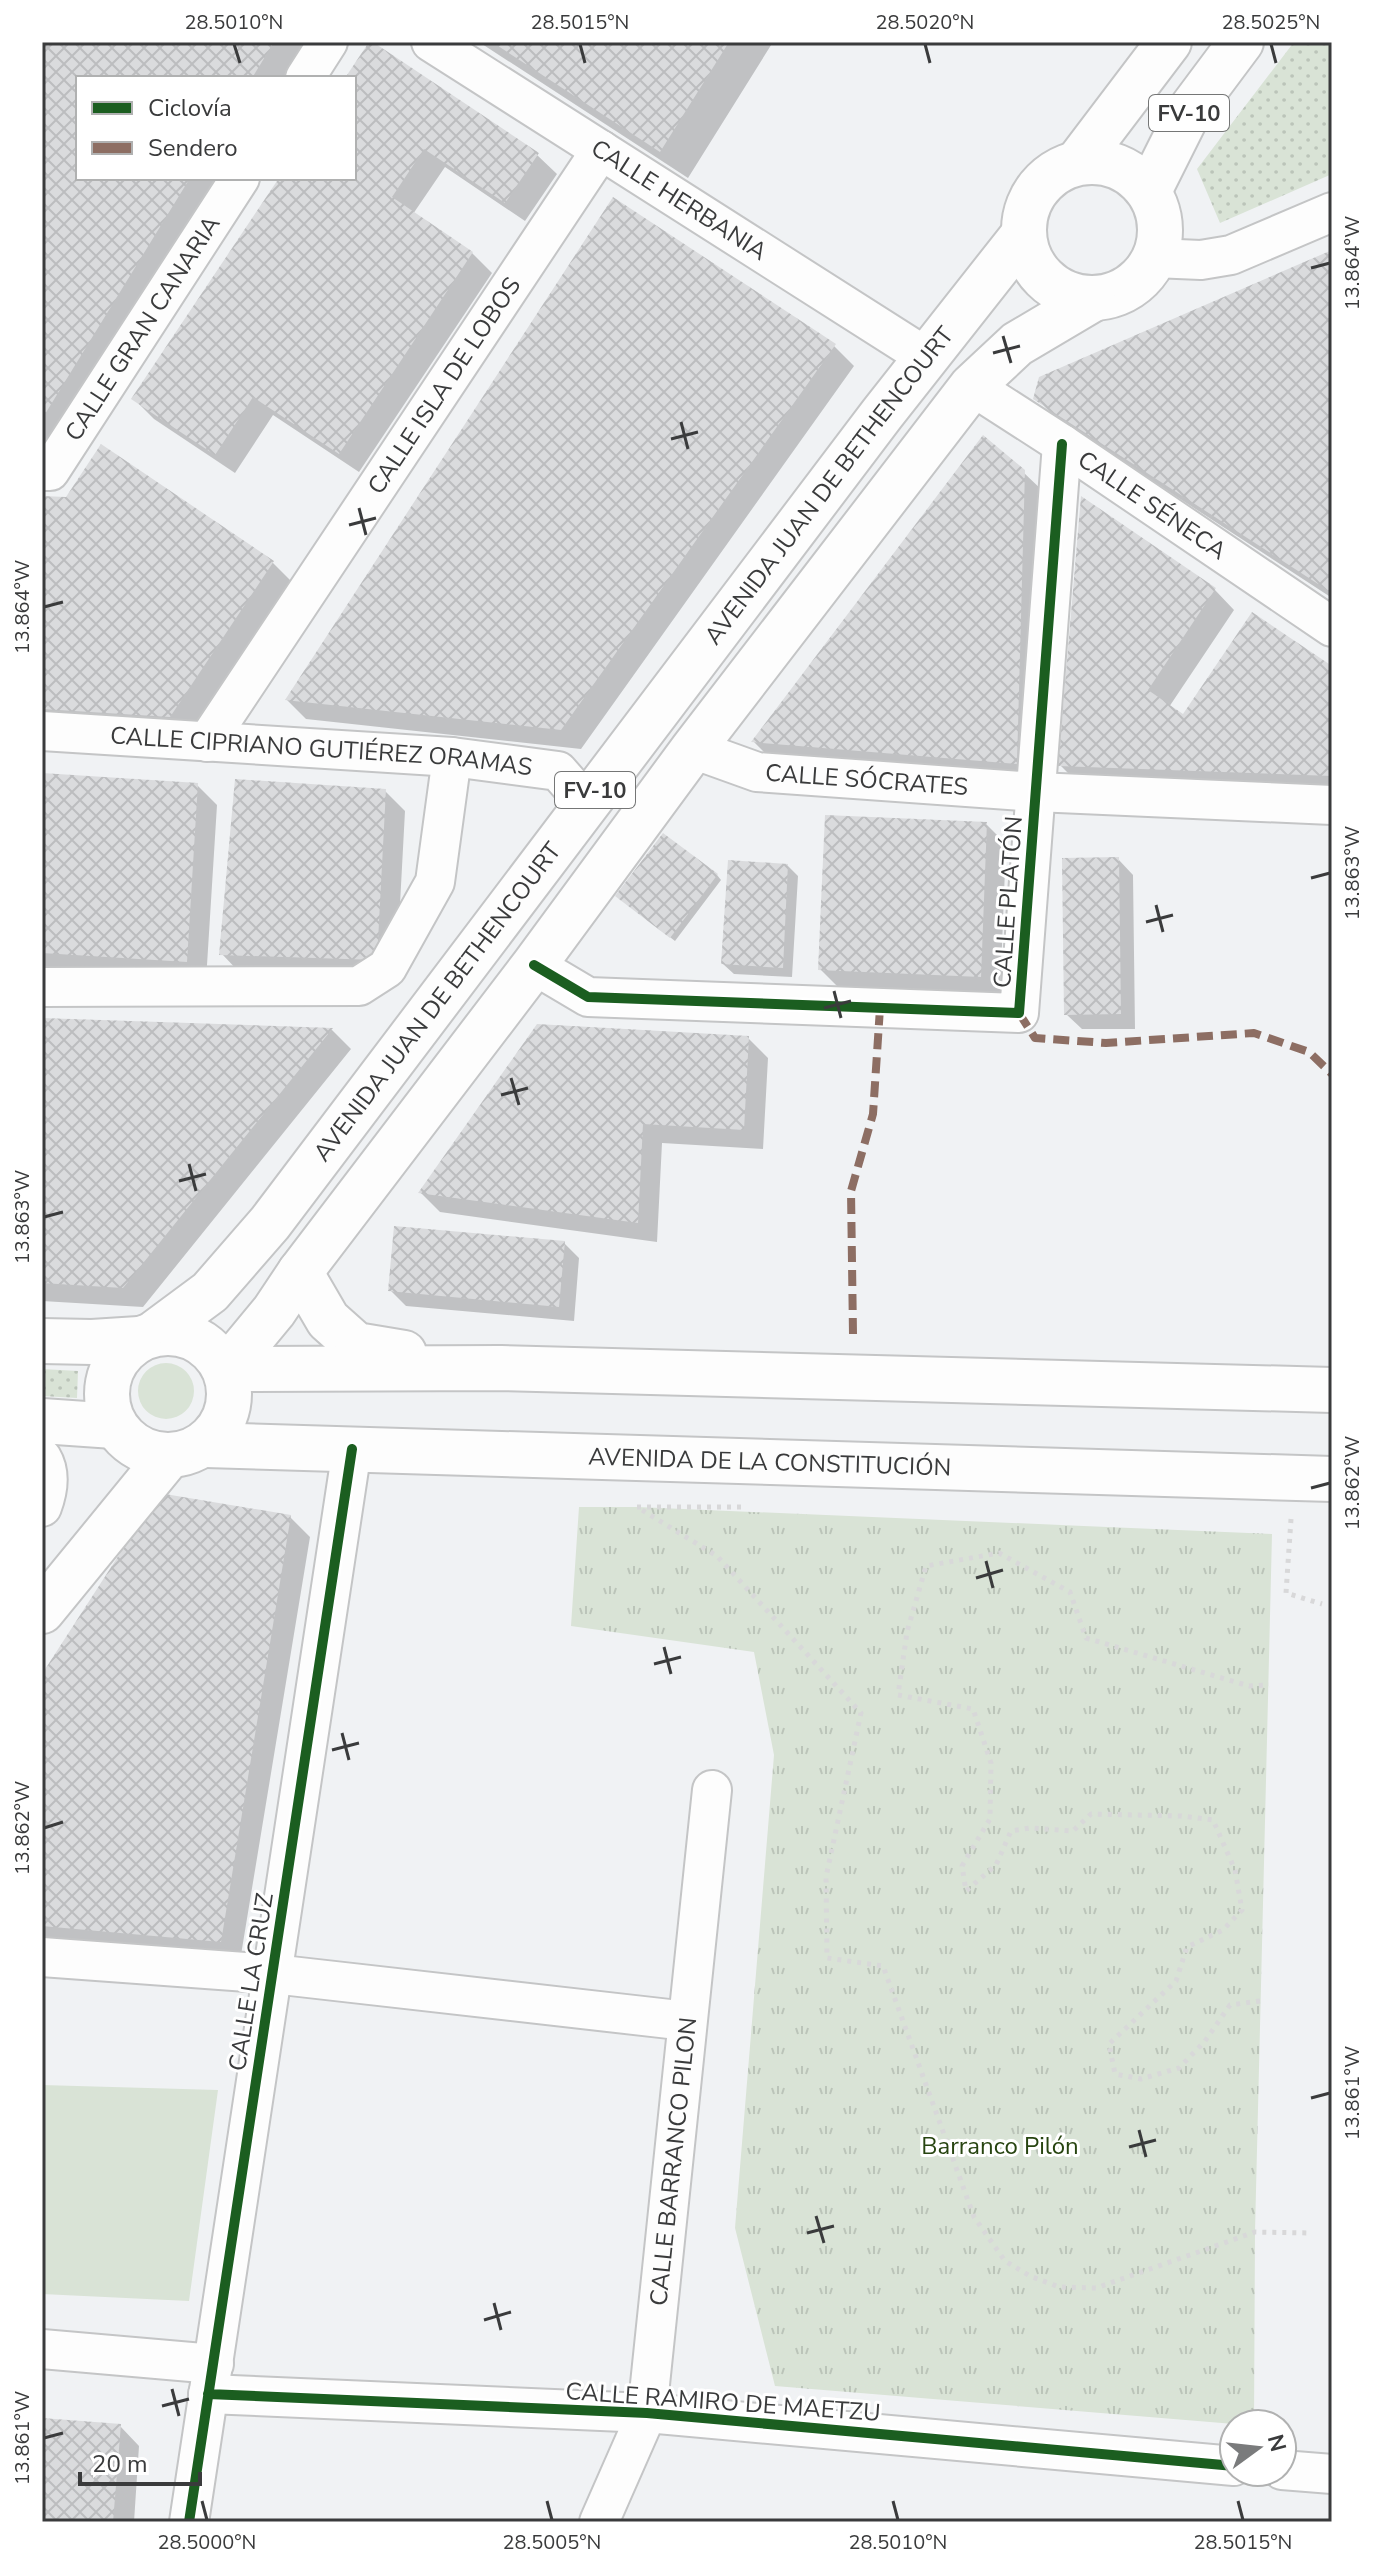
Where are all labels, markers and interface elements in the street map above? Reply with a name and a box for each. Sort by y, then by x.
text: 28.5010°N [185,9,283,36]
text: 28.5015°N [531,9,629,36]
text: 28.5020°N [876,9,974,36]
text: 28.5025°N [1222,9,1320,36]
legend [76,76,356,180]
text: Ciclovía [148,92,232,124]
road number: FV-10 [1149,95,1229,131]
text: Sendero [148,132,238,164]
street label: CALLE HERBANIA [585,132,774,268]
street label: CALLE GRAN CANARIA [58,209,228,447]
text: 13.864°W [1339,216,1366,310]
street label: CALLE ISLA DE LOBOS [360,271,528,501]
street label: AVENIDA JUAN DE BETHENCOURT [697,319,961,651]
street label: CALLE SÉNECA [1072,443,1233,567]
text: 13.864°W [9,560,36,654]
street label: CALLE CIPRIANO GUTIÉREZ ORAMAS [109,719,534,783]
street label: CALLE SÓCRATES [764,757,969,803]
road number: FV-10 [555,772,635,808]
street label: CALLE PLATÓN [986,815,1030,989]
text: 13.863°W [1339,826,1366,920]
street label: AVENIDA JUAN DE BETHENCOURT [306,835,569,1168]
text: 13.863°W [9,1170,36,1264]
text: 13.862°W [1339,1436,1366,1530]
street label: AVENIDA DE LA CONSTITUCIÓN [588,1441,952,1483]
text: 13.862°W [9,1781,36,1875]
street label: CALLE LA CRUZ [221,1891,281,2073]
street label: CALLE BARRANCO PILON [642,2016,704,2307]
text: 13.861°W [1339,2046,1366,2140]
park label: Barranco Pilón [921,2130,1079,2162]
street label: CALLE RAMIRO DE MAETZU [565,2375,881,2429]
text: 13.861°W [9,2391,36,2485]
north arrow [1218,2408,1298,2488]
text: N [1260,2431,1293,2455]
scale bar [80,2436,200,2486]
text: 20 m [92,2448,148,2480]
text: 28.5000°N [158,2529,256,2556]
text: 28.5005°N [503,2529,601,2556]
text: 28.5010°N [849,2529,947,2556]
text: 28.5015°N [1194,2529,1292,2556]

